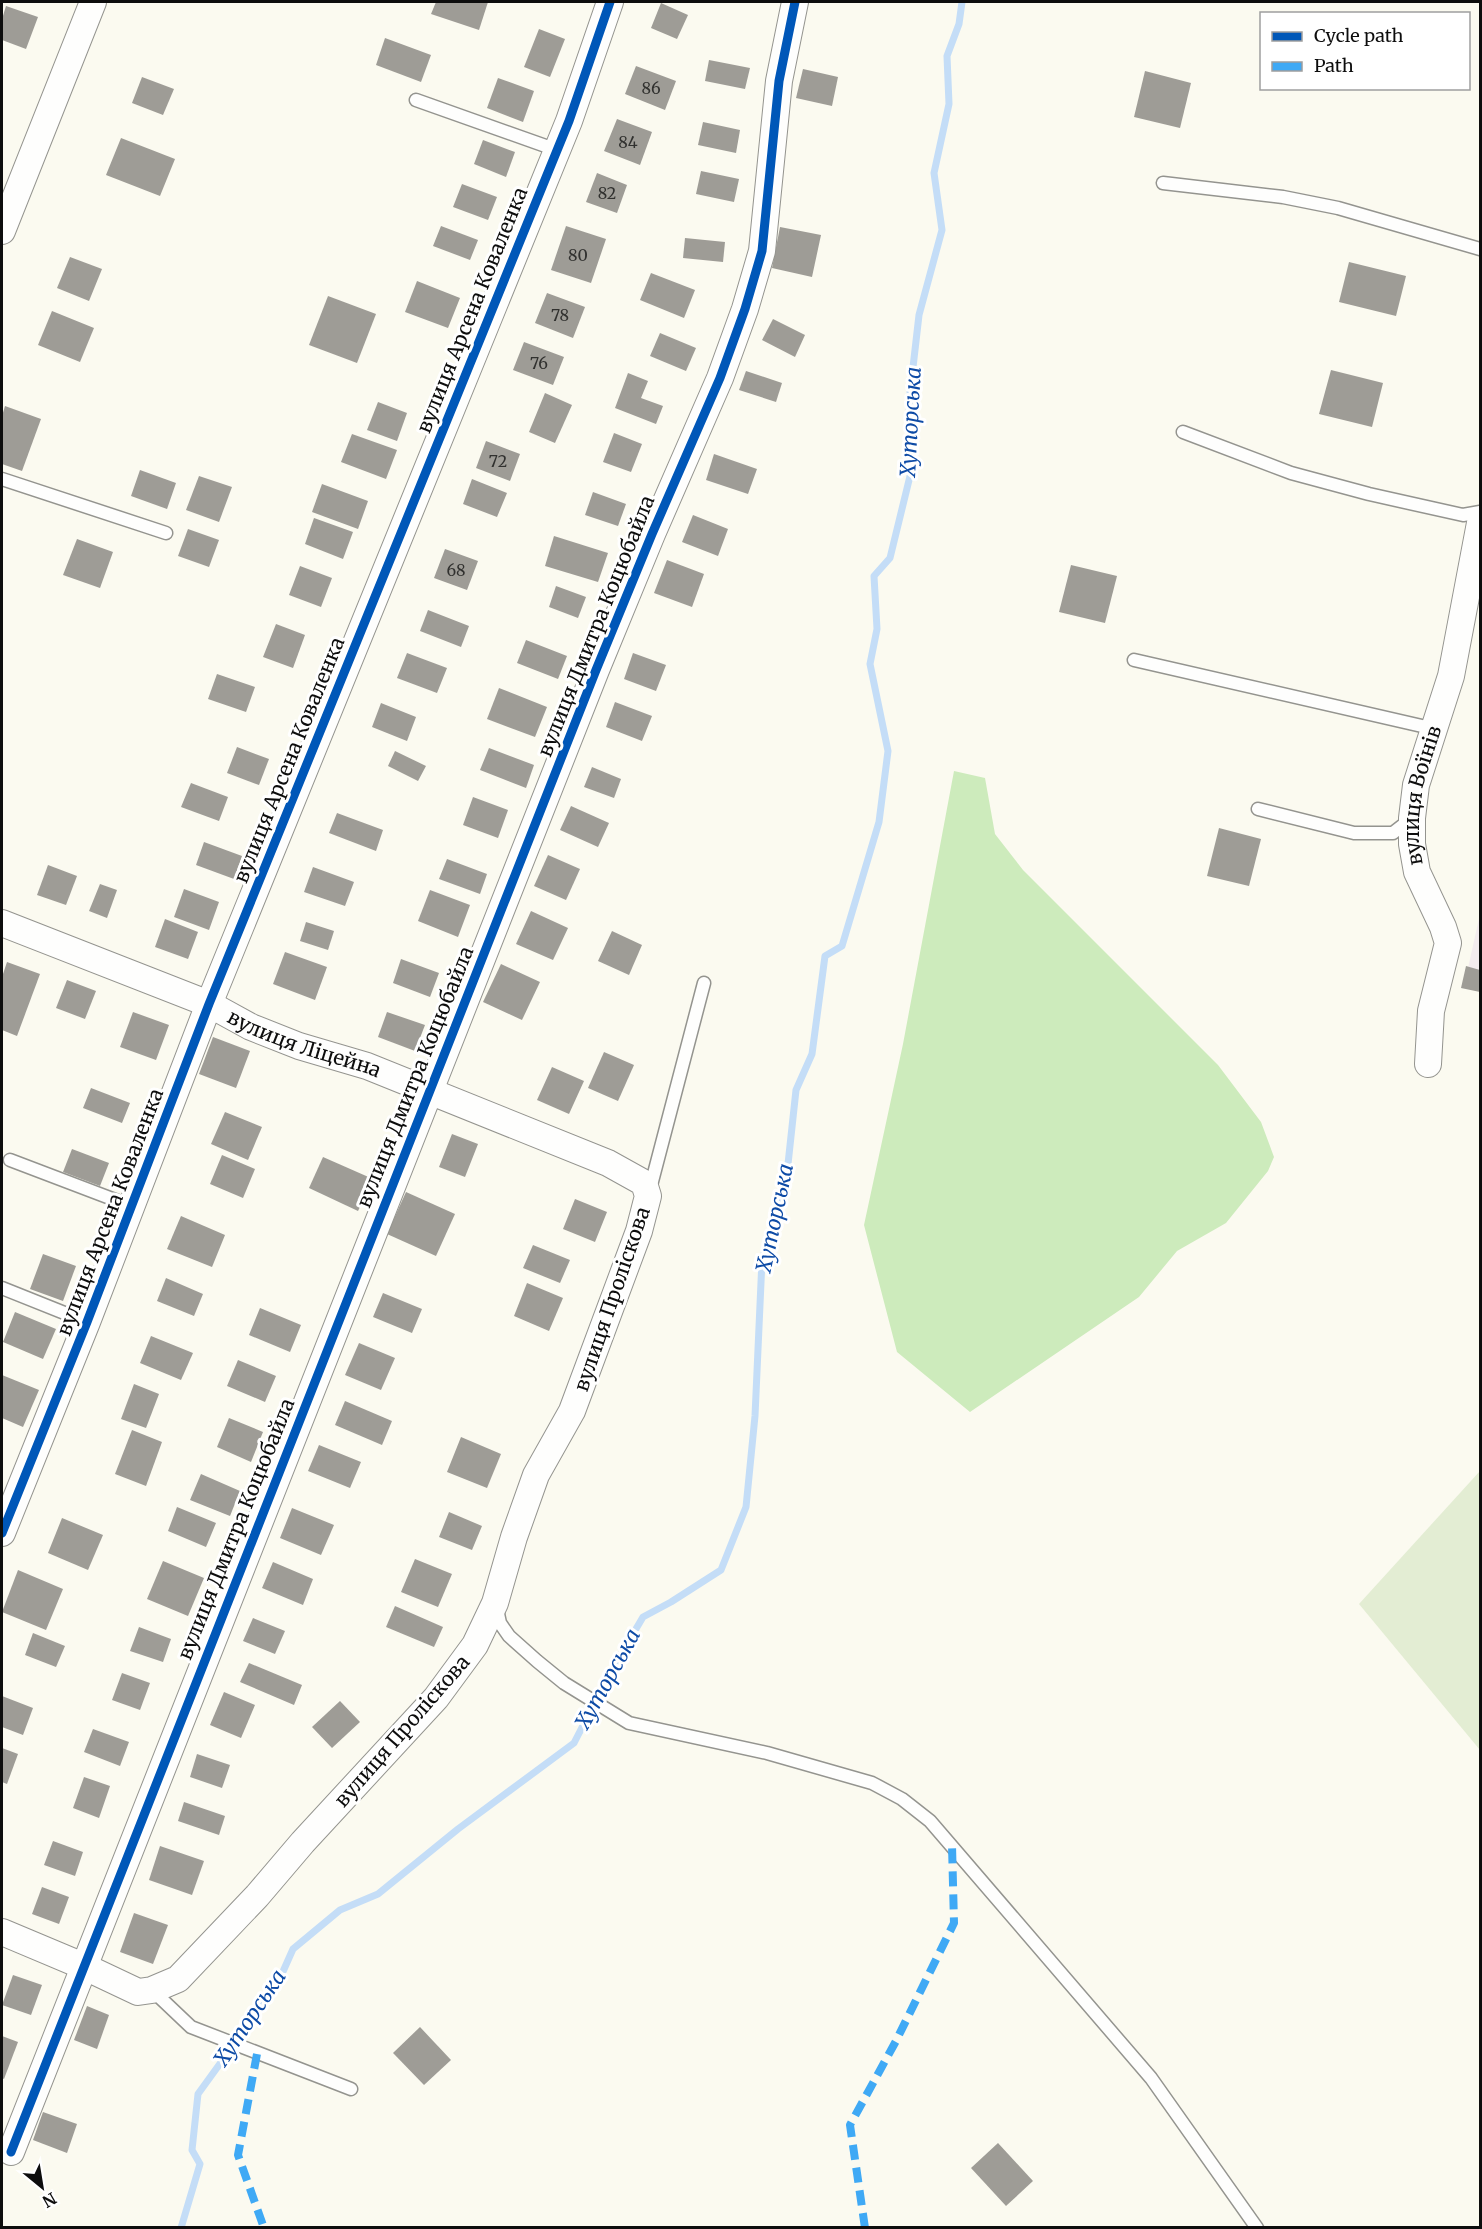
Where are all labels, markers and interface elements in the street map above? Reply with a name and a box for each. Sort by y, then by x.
legend [1260,12,1470,90]
text: Cycle path [1314,24,1404,47]
text: Path [1314,54,1354,77]
house number: 86 [641,78,661,98]
house number: 84 [618,132,638,152]
street label: вулиця Арсена Коваленка [411,183,532,436]
house number: 82 [598,183,616,203]
house number: 80 [568,245,588,265]
house number: 78 [551,305,569,325]
house number: 76 [530,353,548,373]
water label: Хуторська [894,366,927,479]
house number: 72 [489,451,507,471]
street label: вулиця Дмитра Коцюбайла [532,491,660,760]
house number: 68 [446,560,466,580]
street label: вулиця Арсена Коваленка [228,633,349,886]
street label: вулиця Воїнів [1399,722,1446,868]
street label: вулиця Дмитра Коцюбайла [351,942,479,1211]
street label: вулиця Ліцейна [223,1004,385,1083]
street label: вулиця Арсена Коваленка [51,1084,168,1339]
water label: Хуторська [750,1161,799,1276]
street label: вулиця Проліскова [568,1203,655,1394]
street label: вулиця Дмитра Коцюбайла [172,1394,300,1663]
water label: Хуторська [568,1624,646,1735]
street label: вулиця Проліскова [329,1649,475,1812]
water label: Хуторська [207,1964,292,2072]
north arrow [12,2157,72,2217]
text: N [39,2188,60,2212]

